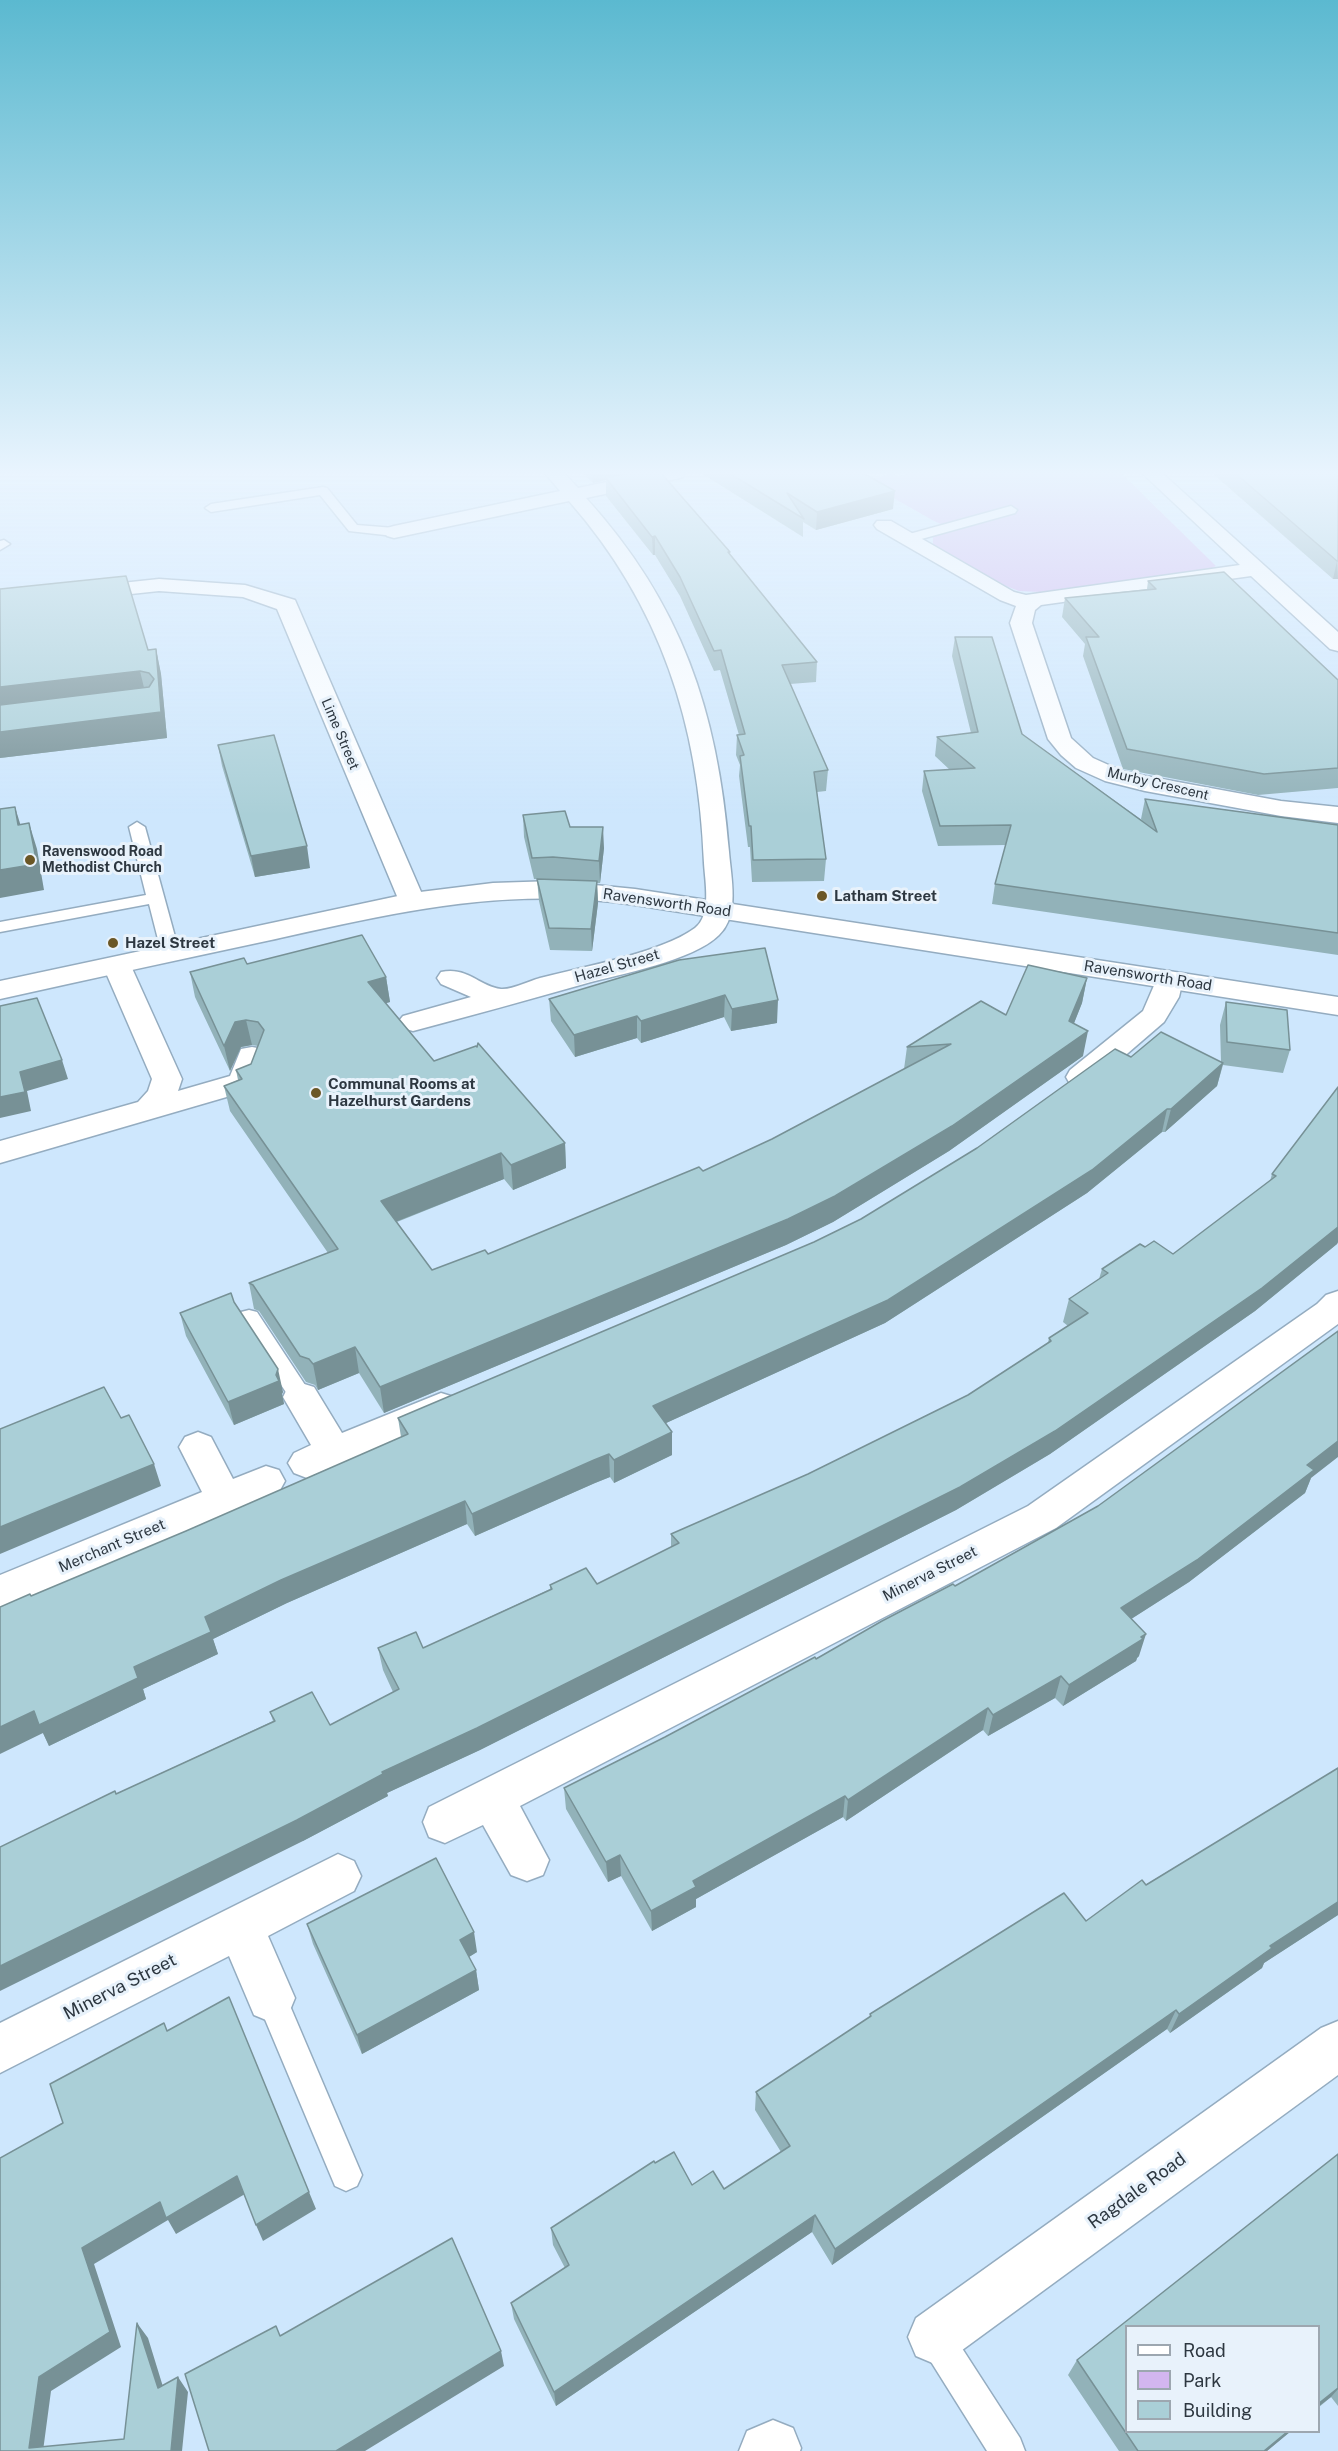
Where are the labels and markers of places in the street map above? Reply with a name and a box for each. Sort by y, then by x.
place label: Ravenswood Road Methodist Church [42,844,163,876]
marker: Ravenswood Road Methodist Church [23,853,37,867]
place label: Latham Street [834,887,937,905]
marker: Latham Street [815,889,829,903]
place label: Hazel Street [125,934,215,952]
marker: Hazel Street [106,936,120,950]
place label: Communal Rooms at Hazelhurst Gardens [328,1075,475,1110]
marker: Communal Rooms at Hazelhurst Gardens [309,1086,323,1100]

